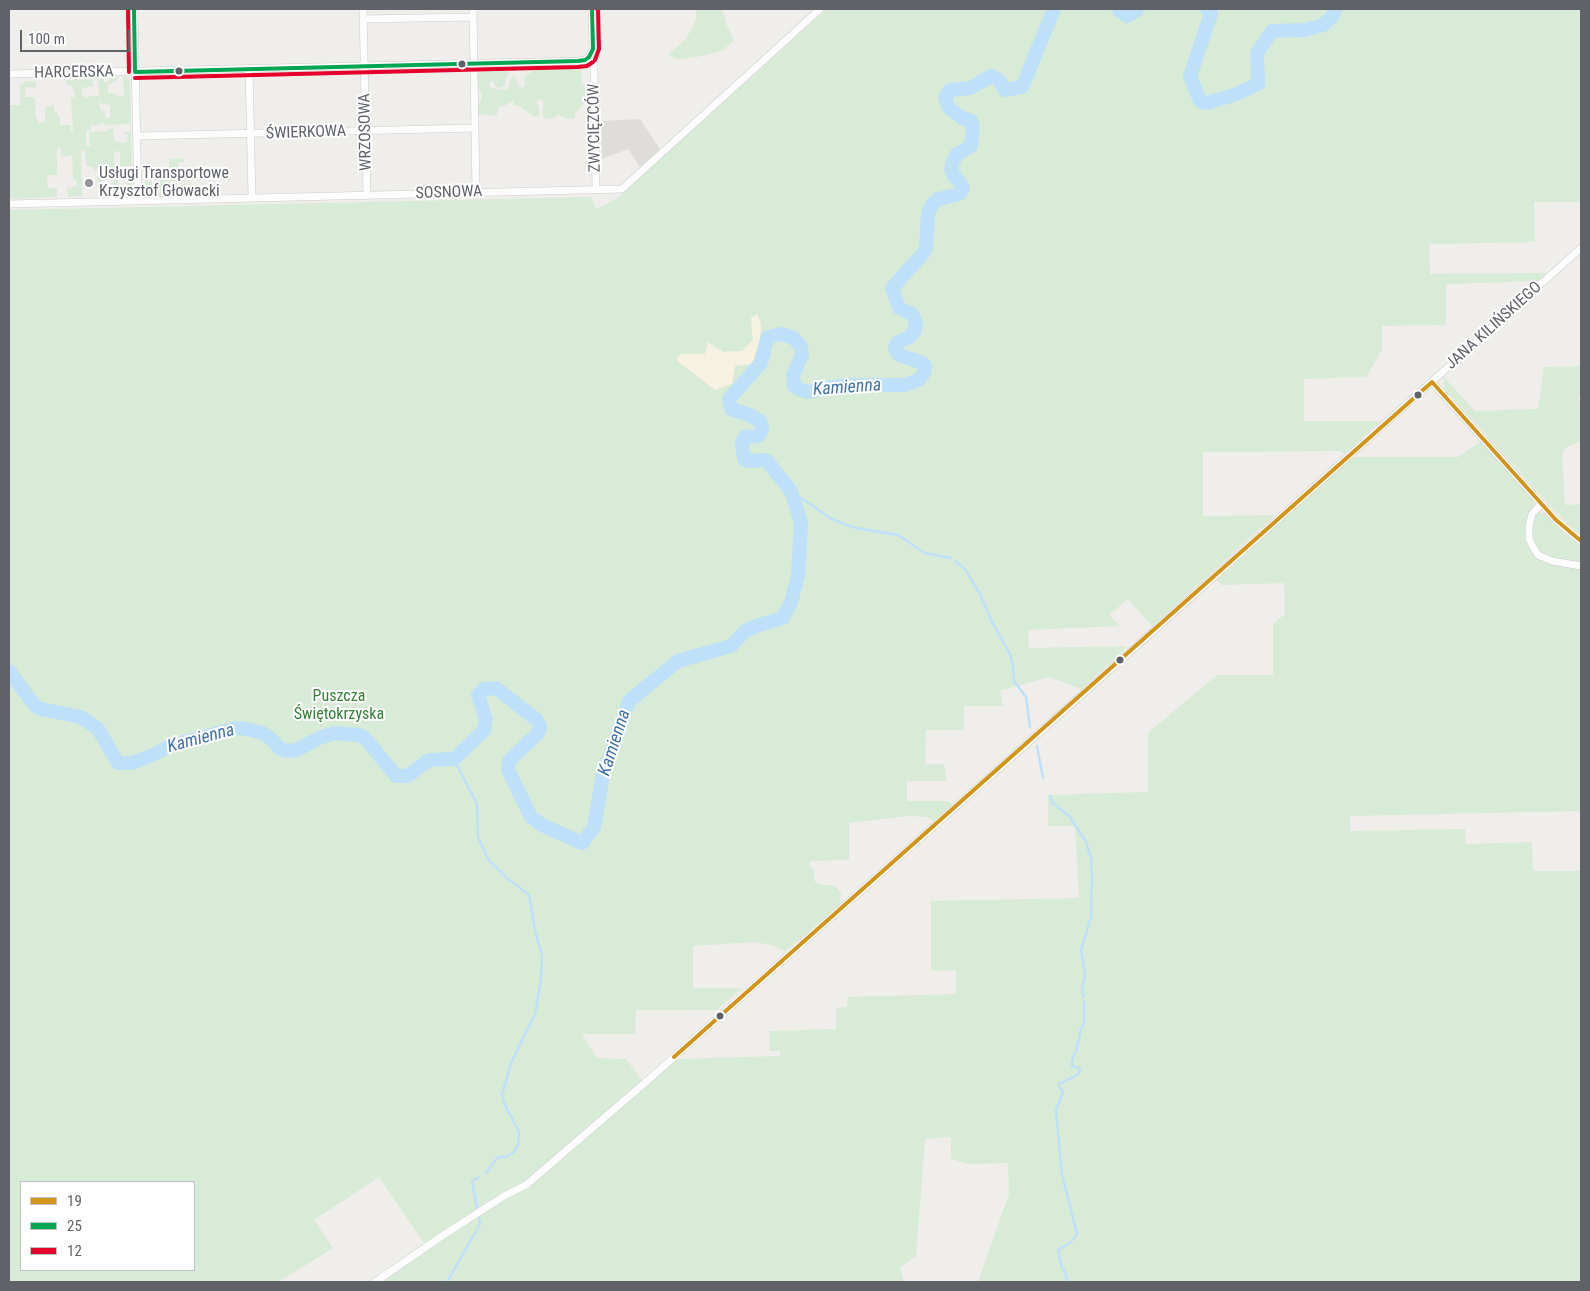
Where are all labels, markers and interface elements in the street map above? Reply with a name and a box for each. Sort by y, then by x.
scale bar [22,20,132,52]
text: 100 m [28,30,65,48]
unlabelled marker [457,59,467,69]
street label: HARCERSKA [34,63,114,83]
unlabelled marker [174,66,184,76]
street label: ZWYCIĘZCÓW [585,83,605,173]
street label: WRZOSOWA [356,93,376,171]
street label: ŚWIERKOWA [266,122,346,144]
place label: Usługi Transportowe Krzysztof Głowacki [99,164,229,202]
marker: Usługi Transportowe Krzysztof Głowacki [83,177,95,189]
street label: SOSNOWA [415,182,483,204]
street label: JANA KILIŃSKIEGO [1442,278,1546,374]
water label: Kamienna [812,375,882,401]
unlabelled marker [1413,390,1423,400]
unlabelled marker [1115,655,1125,665]
park label: Puszcza Świętokrzyska [294,687,384,725]
water label: Kamienna [594,707,636,779]
water label: Kamienna [165,720,237,758]
unlabelled marker [715,1011,725,1021]
legend [20,1181,195,1271]
text: 19 [67,1192,82,1210]
text: 25 [67,1217,82,1235]
text: 12 [67,1242,82,1260]

